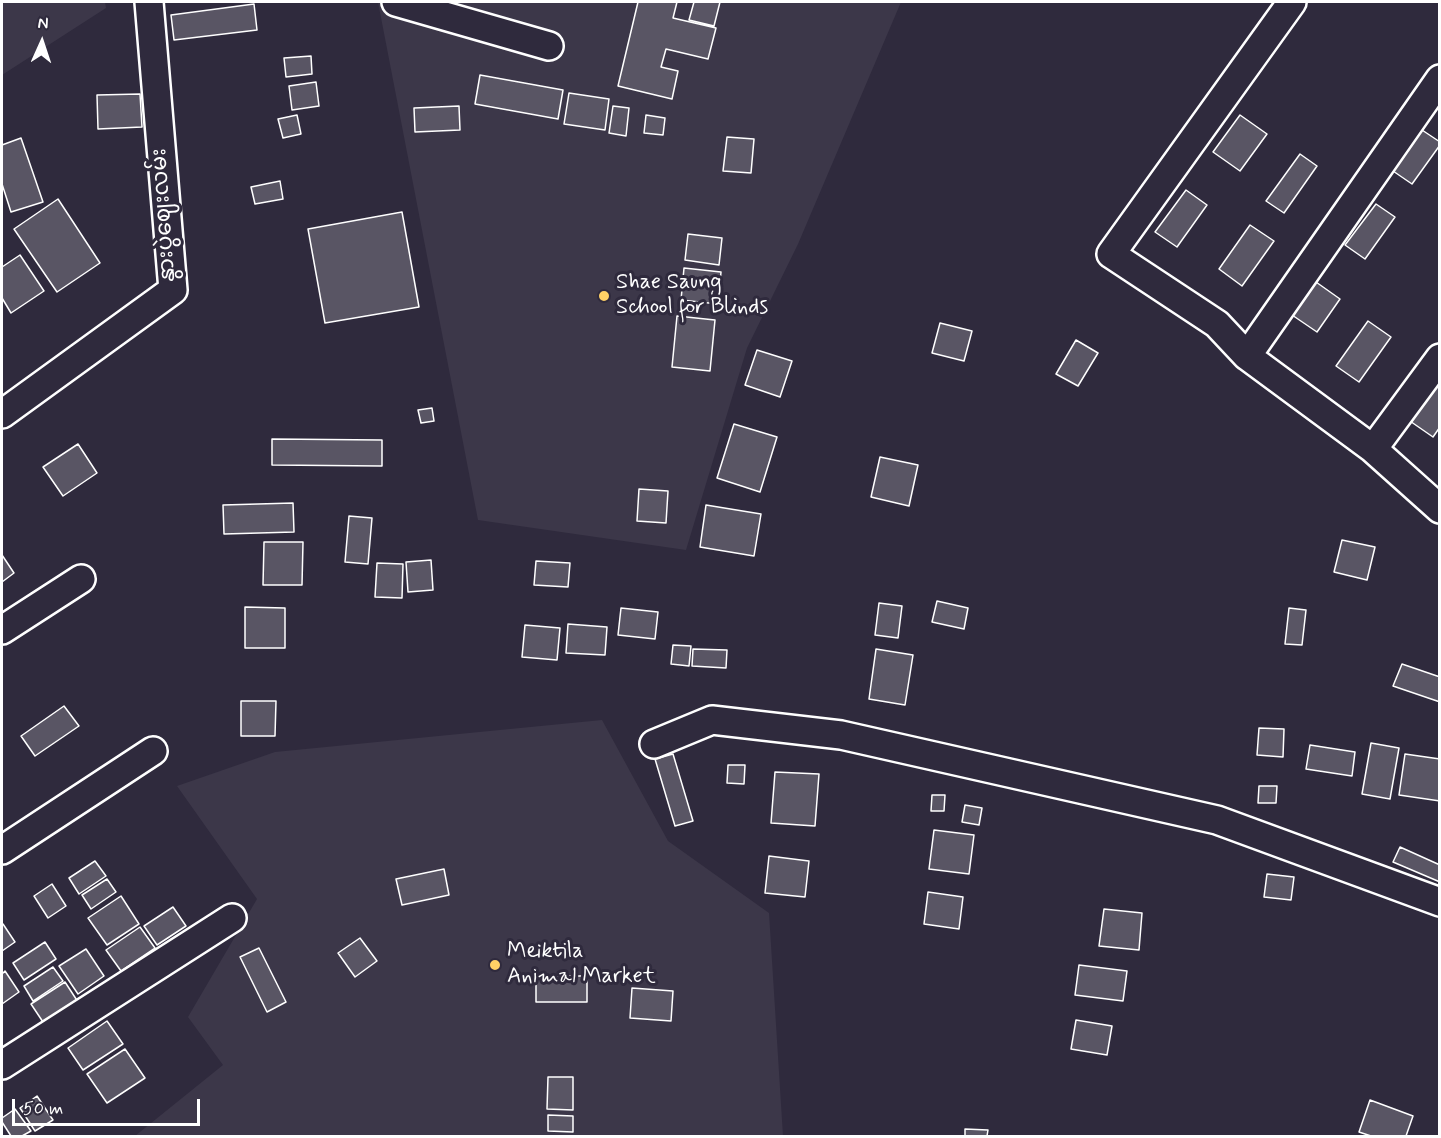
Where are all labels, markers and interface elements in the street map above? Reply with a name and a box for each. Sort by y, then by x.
north arrow [12,12,72,72]
text: N [37,13,49,34]
street label: နွားပွဲဈေးလမ်း [147,147,183,283]
place label: Shae Saung School for Blinds [616,270,768,322]
marker: Shae Saung School for Blinds [597,289,611,303]
place label: Meiktila Animal Market [507,939,656,990]
marker: Meiktila Animal Market [488,958,502,972]
scale bar [15,1087,202,1125]
text: 50 m [23,1097,63,1121]

